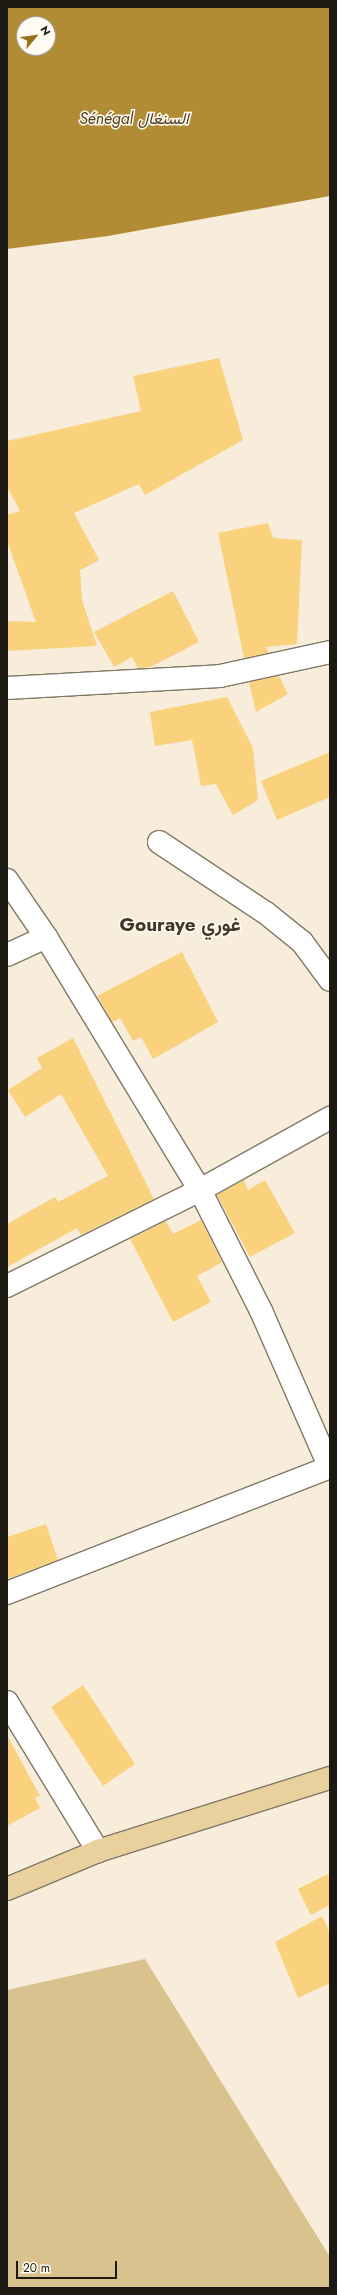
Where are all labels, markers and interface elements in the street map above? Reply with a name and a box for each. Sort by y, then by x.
north arrow [16,16,56,56]
text: N [37,23,55,38]
water label: Sénégal السنغال [79,109,189,129]
district label: Gouraye غوري [119,914,241,936]
scale bar [18,2253,119,2279]
text: 20 m [23,2259,50,2277]

